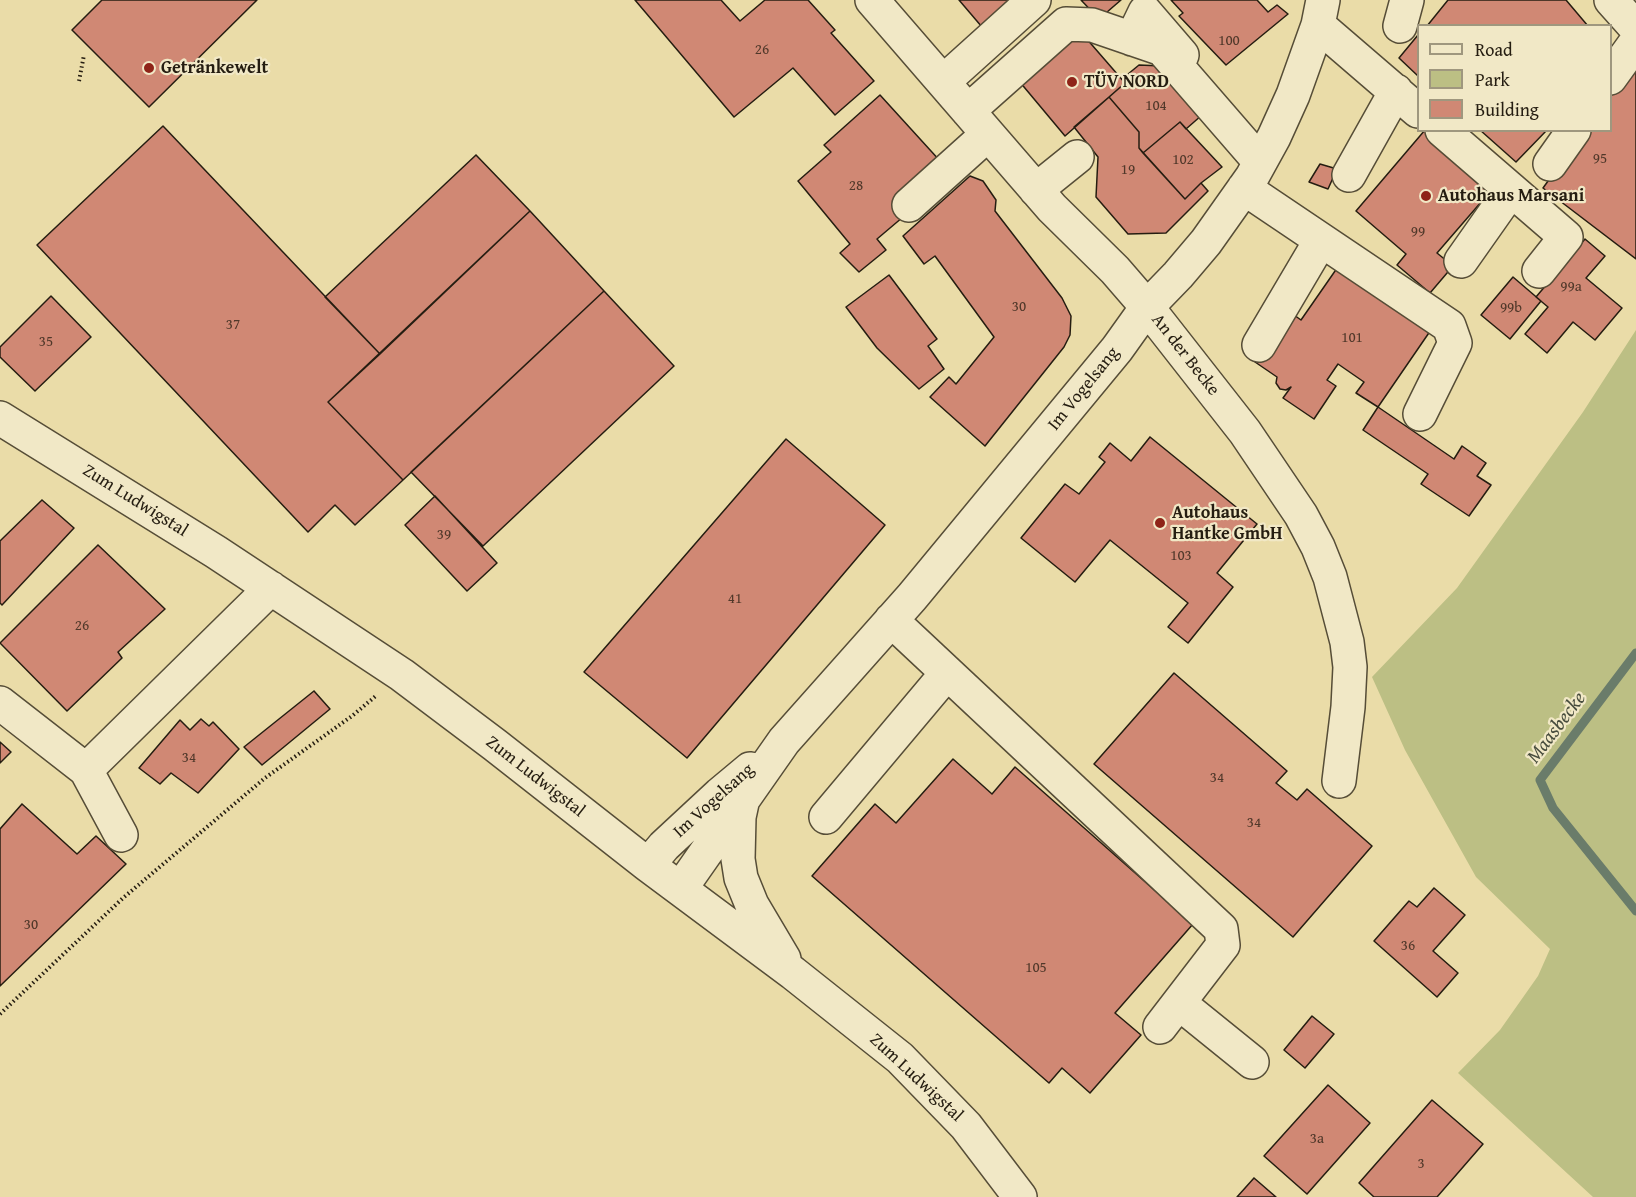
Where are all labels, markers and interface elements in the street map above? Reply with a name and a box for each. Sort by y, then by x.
legend [1417,24,1612,132]
house number: 100 [1218,32,1240,50]
text: Road [1475,36,1513,63]
house number: 26 [755,41,769,59]
place label: Getränkewelt [161,57,268,79]
marker: Getränkewelt [142,61,156,75]
text: Park [1475,66,1510,93]
place label: TÜV NORD [1084,71,1169,93]
marker: TÜV NORD [1065,75,1079,89]
text: Building [1475,96,1539,123]
house number: 104 [1145,97,1167,115]
house number: 95 [1593,150,1607,168]
house number: 102 [1172,151,1194,169]
house number: 19 [1121,161,1135,179]
house number: 28 [849,177,863,195]
place label: Autohaus Marsani [1438,185,1584,207]
marker: Autohaus Marsani [1419,189,1433,203]
house number: 99 [1411,223,1425,241]
house number: 99a [1560,278,1582,296]
house number: 30 [1012,298,1026,316]
house number: 99b [1500,299,1522,317]
street label: An der Becke [1146,310,1224,400]
house number: 37 [226,316,240,334]
house number: 101 [1341,329,1363,347]
house number: 35 [39,333,53,351]
street label: Im Vogelsang [1044,343,1124,435]
street label: Zum Ludwigstal [78,460,192,542]
place label: Autohaus Hantke GmbH [1172,502,1282,544]
marker: Autohaus Hantke GmbH [1153,516,1167,530]
house number: 39 [437,526,451,544]
house number: 103 [1170,547,1192,565]
house number: 41 [728,590,742,608]
house number: 26 [75,617,89,635]
water label: Maasbecke [1522,688,1592,768]
street label: Zum Ludwigstal [481,732,589,822]
house number: 34 [182,749,196,767]
street label: Im Vogelsang [669,759,759,843]
house number: 34 [1210,769,1224,787]
house number: 34 [1247,814,1261,832]
house number: 30 [24,916,38,934]
house number: 36 [1401,937,1415,955]
house number: 105 [1025,959,1047,977]
street label: Zum Ludwigstal [865,1029,967,1127]
house number: 3a [1310,1130,1324,1148]
house number: 3 [1417,1155,1425,1173]

